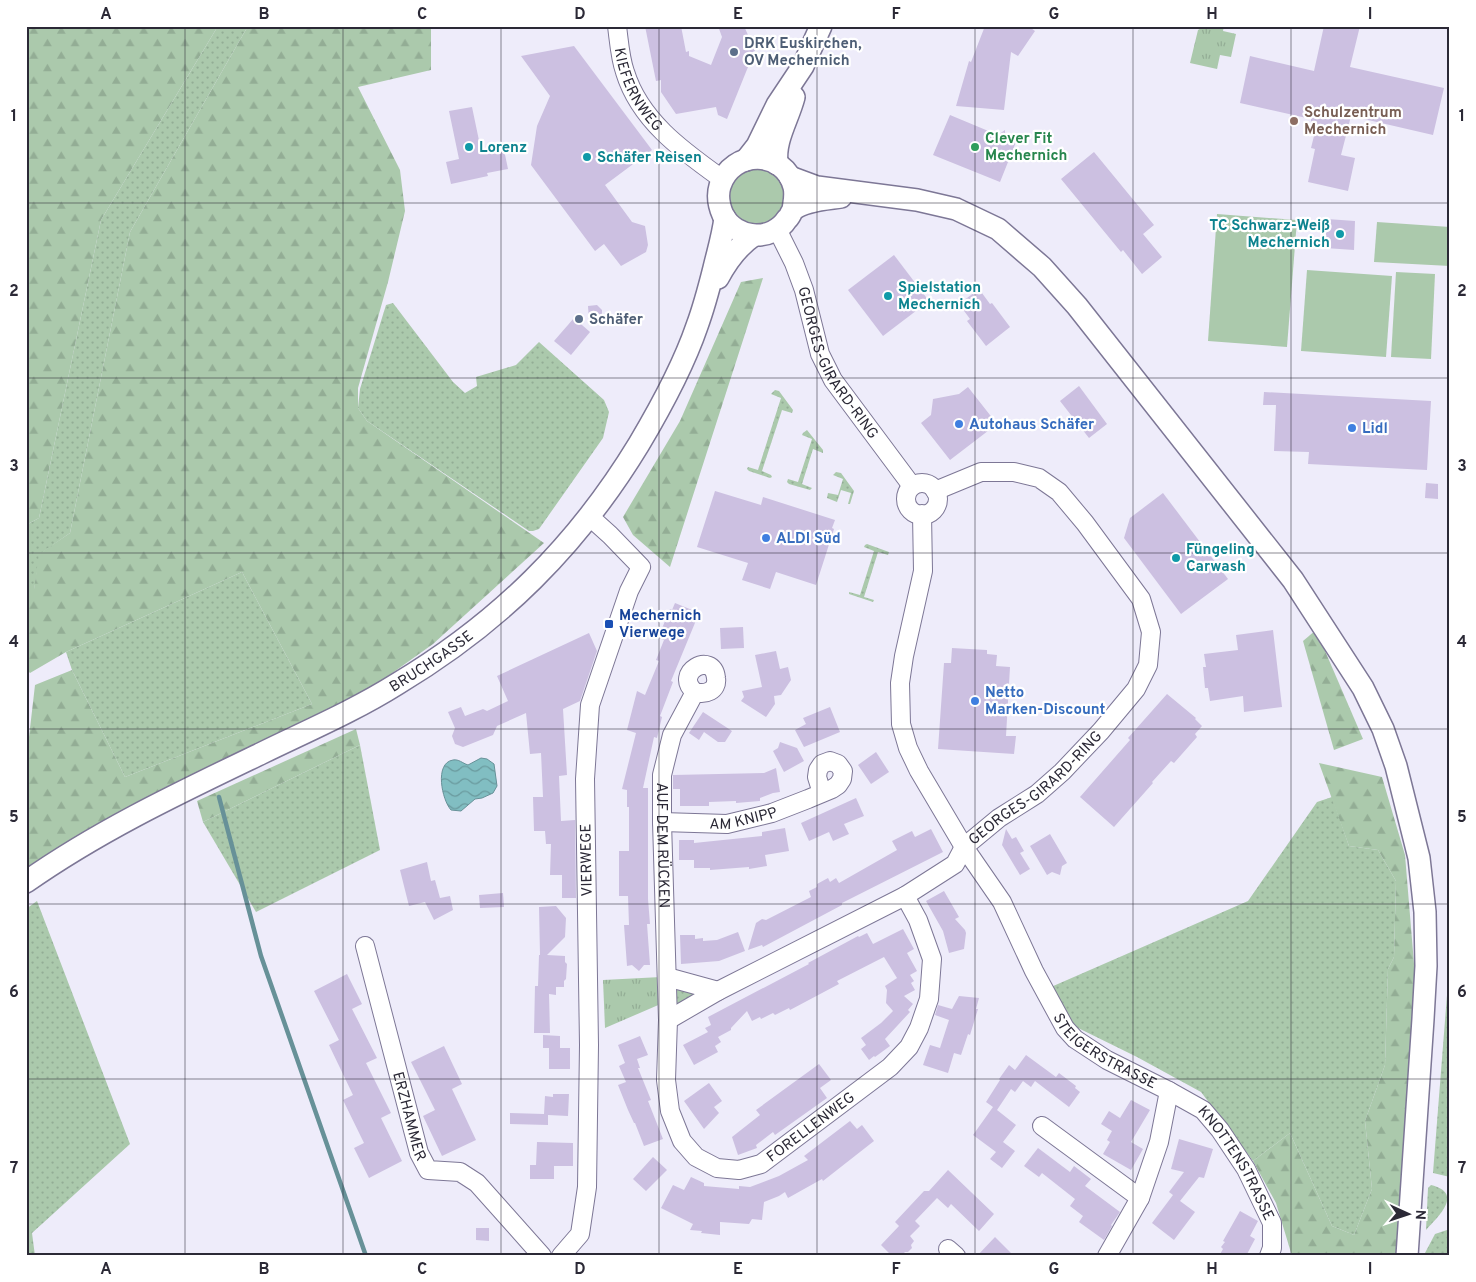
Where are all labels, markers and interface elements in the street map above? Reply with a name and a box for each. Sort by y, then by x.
text: A [100,5,112,25]
text: B [258,5,270,25]
text: C [417,5,427,25]
text: D [574,5,586,25]
text: E [733,5,743,25]
text: F [891,5,901,25]
text: G [1049,5,1059,25]
text: H [1206,5,1218,25]
text: I [1368,5,1372,25]
place label: DRK Euskirchen, OV Mechernich [744,35,862,71]
marker: DRK Euskirchen, OV Mechernich [728,46,740,58]
street label: KIEFERNWEG [609,47,666,136]
place label: Schulzentrum Mechernich [1304,104,1402,140]
text: 1 [11,107,17,127]
text: 1 [1459,107,1465,127]
marker: Schulzentrum Mechernich [1288,115,1300,127]
place label: Clever Fit Mechernich [985,130,1067,166]
place label: Lorenz [479,139,527,158]
marker: Lorenz [463,141,475,153]
marker: Clever Fit Mechernich [969,141,981,153]
place label: Schäfer Reisen [597,149,702,168]
marker: Schäfer Reisen [581,151,593,163]
place label: TC Schwarz-Weiß Mechernich [1209,217,1330,253]
marker: TC Schwarz-Weiß Mechernich [1334,228,1346,240]
place label: Spielstation Mechernich [898,279,981,315]
text: 2 [9,282,19,302]
text: 2 [1457,282,1467,302]
street label: GEORGES-GIRARD-RING [793,285,882,443]
marker: Spielstation Mechernich [882,290,894,302]
place label: Schäfer [589,311,644,330]
marker: Schäfer [573,313,585,325]
place label: Autohaus Schäfer [969,416,1095,435]
marker: Autohaus Schäfer [953,418,965,430]
place label: Lidl [1362,420,1388,439]
marker: Lidl [1346,422,1358,434]
text: 3 [9,457,19,477]
text: 3 [1457,457,1467,477]
place label: ALDI Süd [776,530,841,549]
marker: ALDI Süd [760,532,772,544]
place label: Füngeling Carwash [1186,541,1255,577]
marker: Füngeling Carwash [1170,552,1182,564]
place label: Mechernich Vierwege [619,607,701,643]
marker: Mechernich Vierwege [603,618,615,630]
street label: BRUCHGASSE [386,627,478,697]
text: 4 [9,633,19,653]
text: 4 [1457,633,1467,653]
place label: Netto Marken-Discount [985,684,1105,720]
marker: Netto Marken-Discount [969,695,981,707]
street label: GEORGES-GIRARD-RING [965,728,1107,850]
street label: AUF DEM RÜCKEN [651,783,673,909]
street label: AM KNIPP [709,804,781,835]
text: 5 [9,808,19,828]
text: 5 [1457,808,1467,828]
street label: VIERWEGE [577,823,598,897]
text: 6 [9,983,19,1003]
text: 6 [1457,983,1467,1003]
street label: STEIGERSTRASSE [1048,1010,1159,1094]
street label: ERZHAMMER [387,1070,430,1165]
street label: FORELLENWEG [763,1089,859,1167]
street label: KNOTTENSTRASSE [1193,1103,1277,1224]
text: 7 [10,1159,18,1179]
text: 7 [1458,1159,1466,1179]
north arrow [1384,1190,1434,1240]
text: N [1411,1209,1428,1220]
text: A [100,1260,112,1280]
text: B [258,1260,270,1280]
text: C [417,1260,427,1280]
text: D [574,1260,586,1280]
text: E [733,1260,743,1280]
text: F [891,1260,901,1280]
text: G [1049,1260,1059,1280]
text: H [1206,1260,1218,1280]
text: I [1368,1260,1372,1280]

